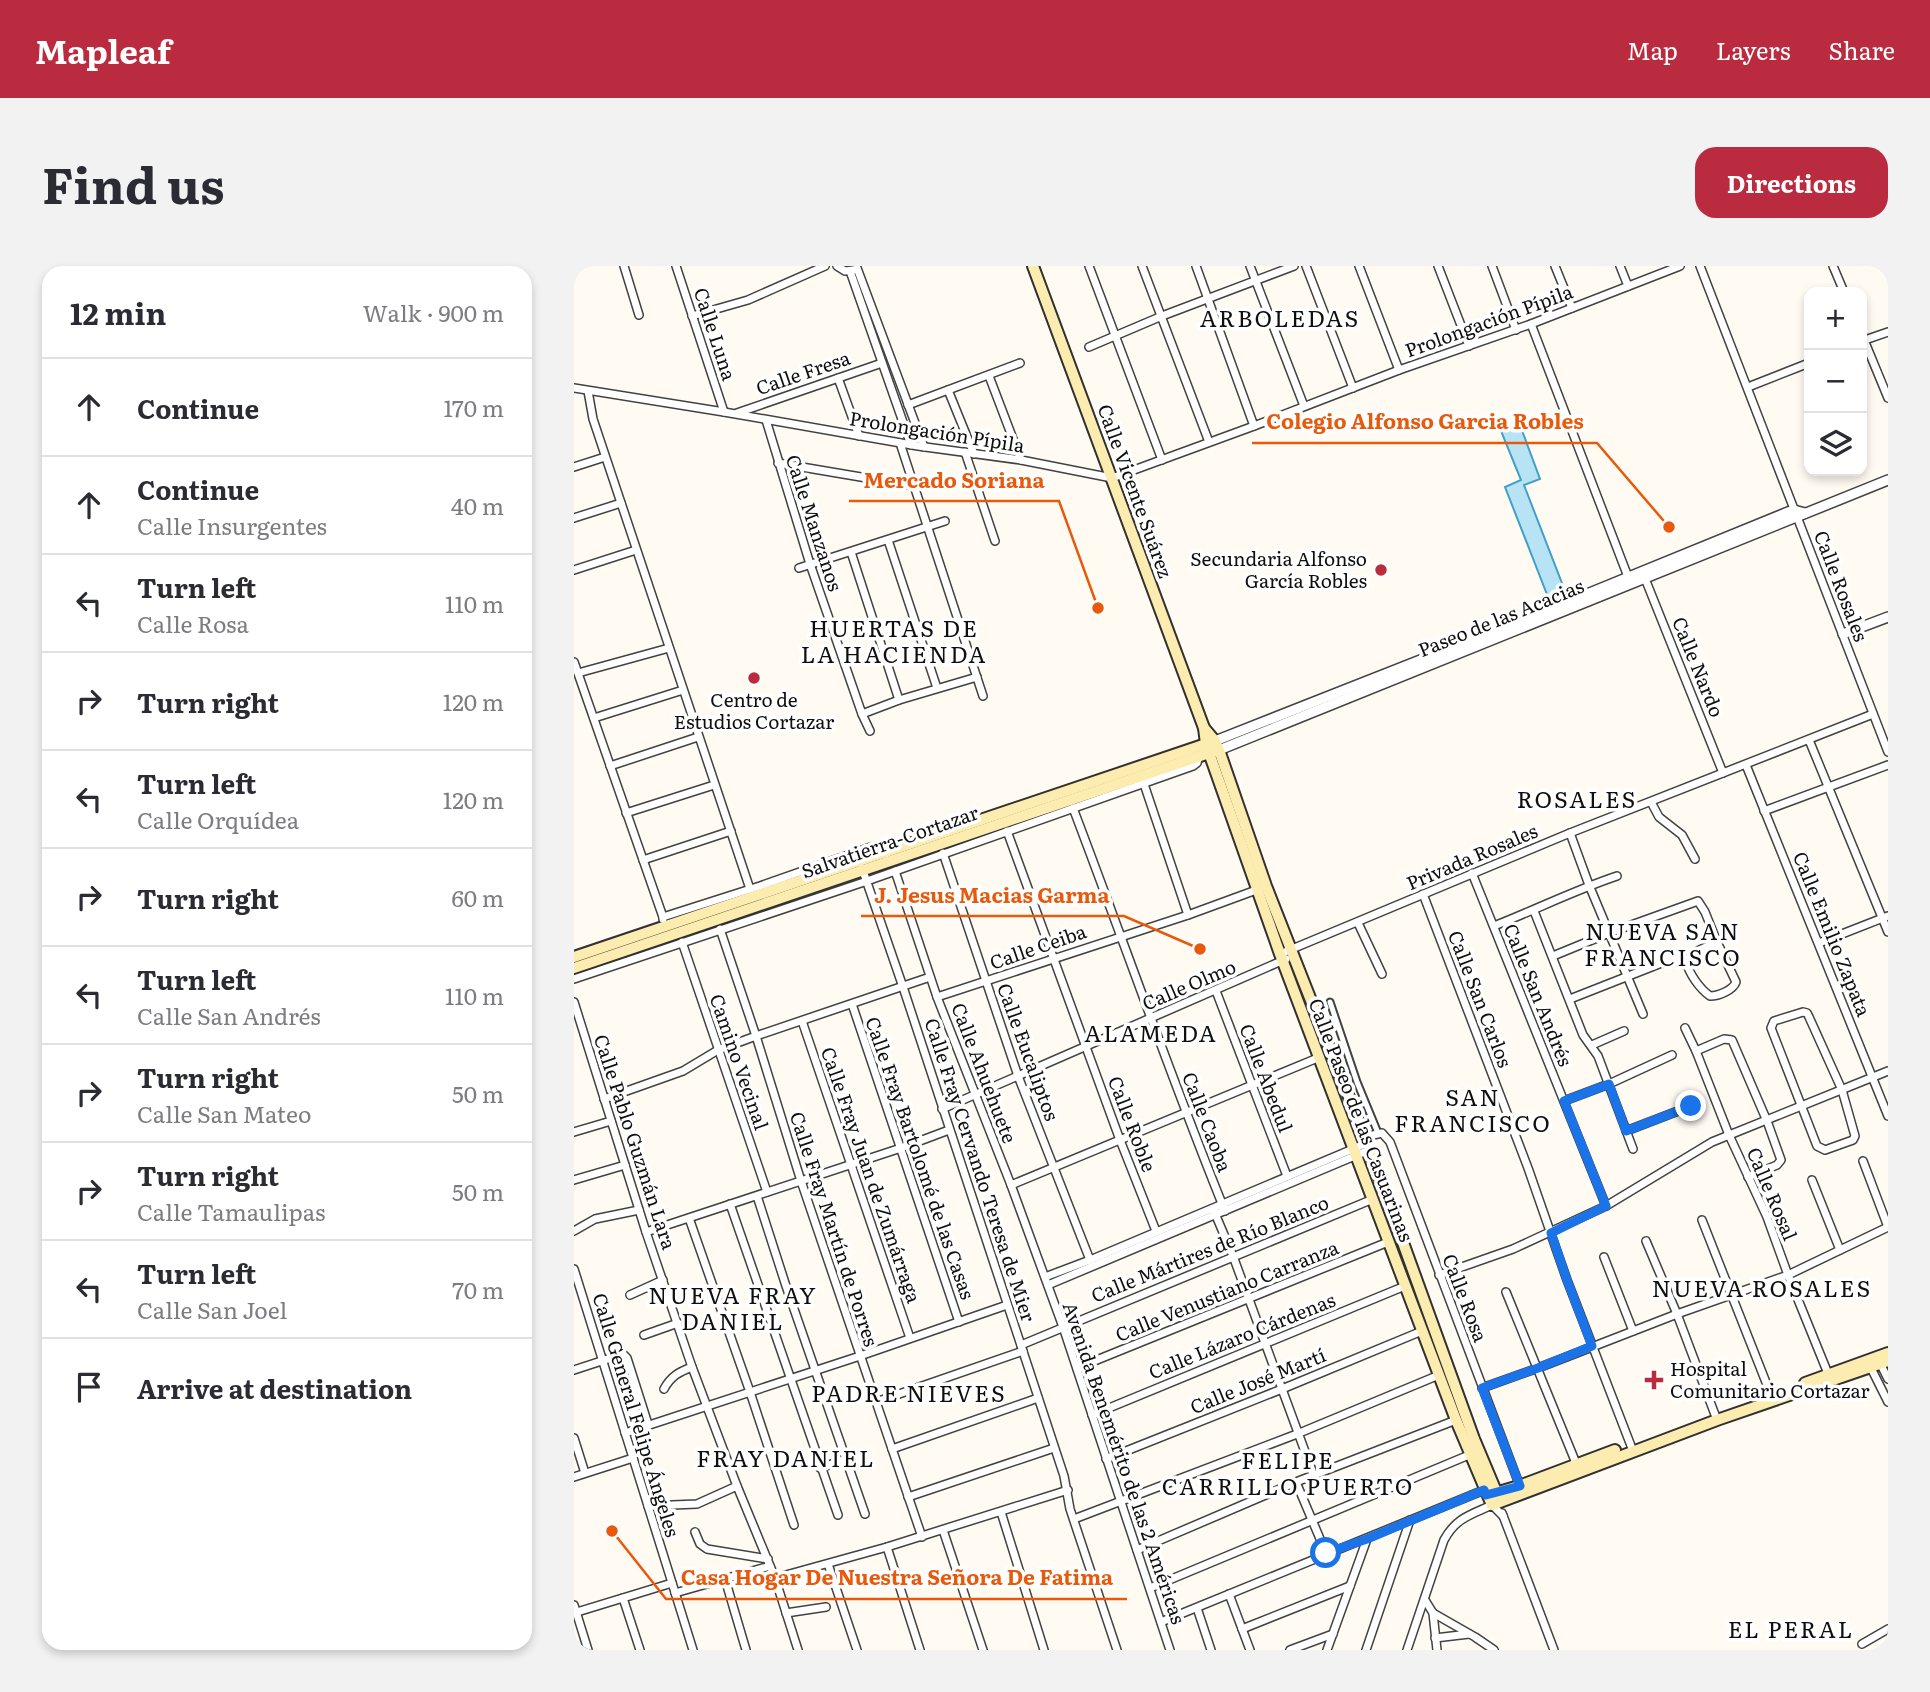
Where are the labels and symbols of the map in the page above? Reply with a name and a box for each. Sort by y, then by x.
street label: Prolongación Pípila [1401,276,1577,363]
street label: Calle Luna [688,284,744,384]
district label: ARBOLEDAS [1200,300,1360,334]
street label: Calle Fresa [752,343,854,401]
street label: Calle Vicente Suárez [1091,400,1180,581]
callout: Colegio Alfonso Garcia Robles [1252,401,1597,443]
street label: Prolongación Pípila [848,403,1027,459]
text: Colegio Alfonso Garcia Robles [1266,404,1584,435]
street label: Calle Manzanos [780,451,850,595]
callout: Mercado Soriana [849,459,1059,501]
text: Mercado Soriana [863,463,1045,494]
street label: Calle Rosales [1808,526,1876,646]
place label: Secundaria Alfonso García Robles [1190,544,1367,594]
marker: Secundaria Alfonso García Robles [1373,562,1389,578]
street label: Paseo de las Acacias [1413,571,1588,663]
district label: HUERTAS DE LA HACIENDA [801,610,987,670]
street label: Calle Nardo [1666,612,1732,721]
marker: Centro de Estudios Cortazar [746,670,762,686]
place label: Centro de Estudios Cortazar [674,685,834,735]
district label: ROSALES [1517,781,1637,815]
street label: Salvatierra-Cortazar [797,798,982,885]
street label: Privada Rosales [1402,816,1542,896]
street label: Calle Emilio Zapata [1787,847,1879,1021]
callout: J. Jesus Macias Garma [861,874,1124,916]
text: J. Jesus Macias Garma [874,878,1111,909]
district label: NUEVA SAN FRANCISCO [1584,913,1742,973]
street label: Calle Ceiba [986,916,1090,976]
street label: Calle San Andrés [1498,919,1580,1071]
street label: Calle San Carlos [1442,926,1520,1071]
street label: Calle Olmo [1137,952,1240,1016]
street label: Calle Eucaliptos [991,979,1067,1125]
street label: Camino Vecinal [704,990,776,1134]
street label: Calle Paseo de las Casuarinas [1303,994,1421,1246]
street label: Calle Ahuehuete [945,998,1025,1147]
street label: Calle Fray Bartolomé de las Casas [859,1013,983,1303]
street label: Calle Fray Cervando Teresa de Mier [919,1014,1043,1325]
district label: ALAMEDA [1084,1015,1218,1049]
street label: Calle Abedul [1233,1019,1300,1136]
street label: Calle Pablo Guzmán Lara [588,1030,684,1254]
street label: Calle Fray Juan de Zumárraga [815,1043,929,1307]
street label: Calle Caoba [1176,1068,1240,1176]
street label: Calle Roble [1102,1072,1164,1176]
district label: SAN FRANCISCO [1394,1079,1552,1139]
route end [1675,1090,1706,1121]
street label: Calle Fray Martín de Porres [784,1108,886,1350]
street label: Calle Rosal [1741,1143,1805,1245]
street label: Calle Mártires de Río Blanco [1087,1187,1333,1309]
street label: Calle Venustiano Carranza [1111,1232,1343,1348]
street label: Calle Rosa [1436,1249,1496,1347]
district label: NUEVA ROSALES [1652,1270,1872,1304]
district label: NUEVA FRAY DANIEL [648,1277,818,1337]
street label: Calle Lázaro Cárdenas [1144,1285,1340,1385]
street label: Calle General Felipe Ángeles [586,1289,688,1541]
street label: Avenida Benemérito de las 2 Américas [1056,1298,1194,1628]
street label: Calle José Martí [1186,1340,1330,1420]
place label: Hospital Comunitario Cortazar [1670,1354,1870,1404]
marker: Hospital Comunitario Cortazar [1644,1370,1664,1390]
district label: PADRE NIEVES [811,1375,1007,1409]
district label: FRAY DANIEL [696,1440,876,1474]
district label: FELIPE CARRILLO PUERTO [1162,1442,1414,1502]
route start [1310,1537,1341,1568]
callout: Casa Hogar De Nuestra Señora De Fatima [666,1557,1127,1599]
text: Casa Hogar De Nuestra Señora De Fatima [681,1560,1114,1591]
district label: EL PERAL [1728,1611,1854,1645]

